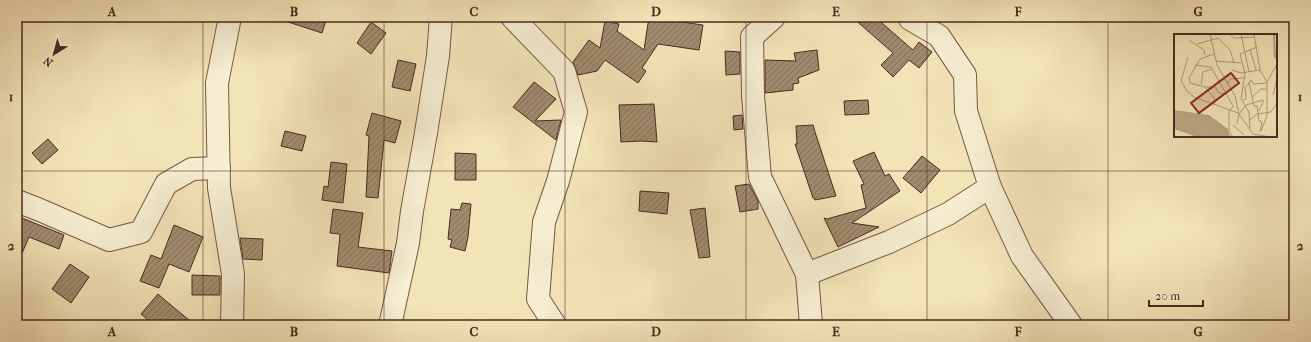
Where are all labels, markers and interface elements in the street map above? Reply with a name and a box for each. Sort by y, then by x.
text: A [107,4,117,19]
text: B [290,4,299,19]
text: C [470,4,479,19]
text: D [651,4,661,19]
text: E [832,4,840,19]
text: F [1014,4,1022,19]
text: G [1193,4,1203,19]
north arrow [34,34,74,74]
inset map [1174,34,1277,137]
text: N [41,53,56,69]
text: 1 [9,89,14,104]
text: 1 [1298,89,1303,104]
text: 2 [8,238,15,253]
text: 2 [1297,238,1304,253]
scale bar [1149,282,1203,308]
text: 20 m [1155,289,1180,303]
text: A [107,324,117,339]
text: B [290,324,299,339]
text: C [470,324,479,339]
text: D [651,324,661,339]
text: E [832,324,840,339]
text: F [1014,324,1022,339]
text: G [1193,324,1203,339]

